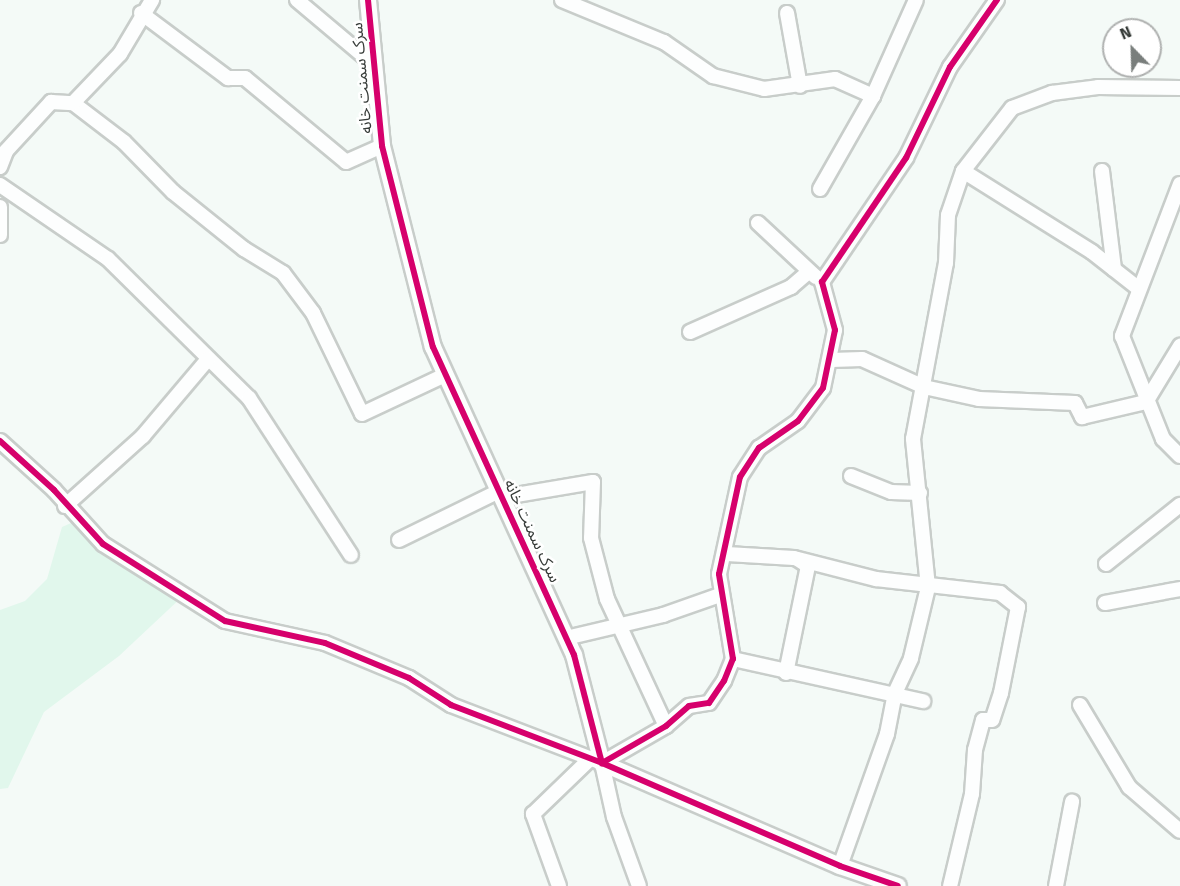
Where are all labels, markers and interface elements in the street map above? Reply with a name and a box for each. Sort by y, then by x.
north arrow [1102,18,1162,78]
street label: سرک سمنت خانه [348,22,376,134]
text: N [1117,22,1134,44]
street label: سرک سمنت خانه [500,476,564,586]

